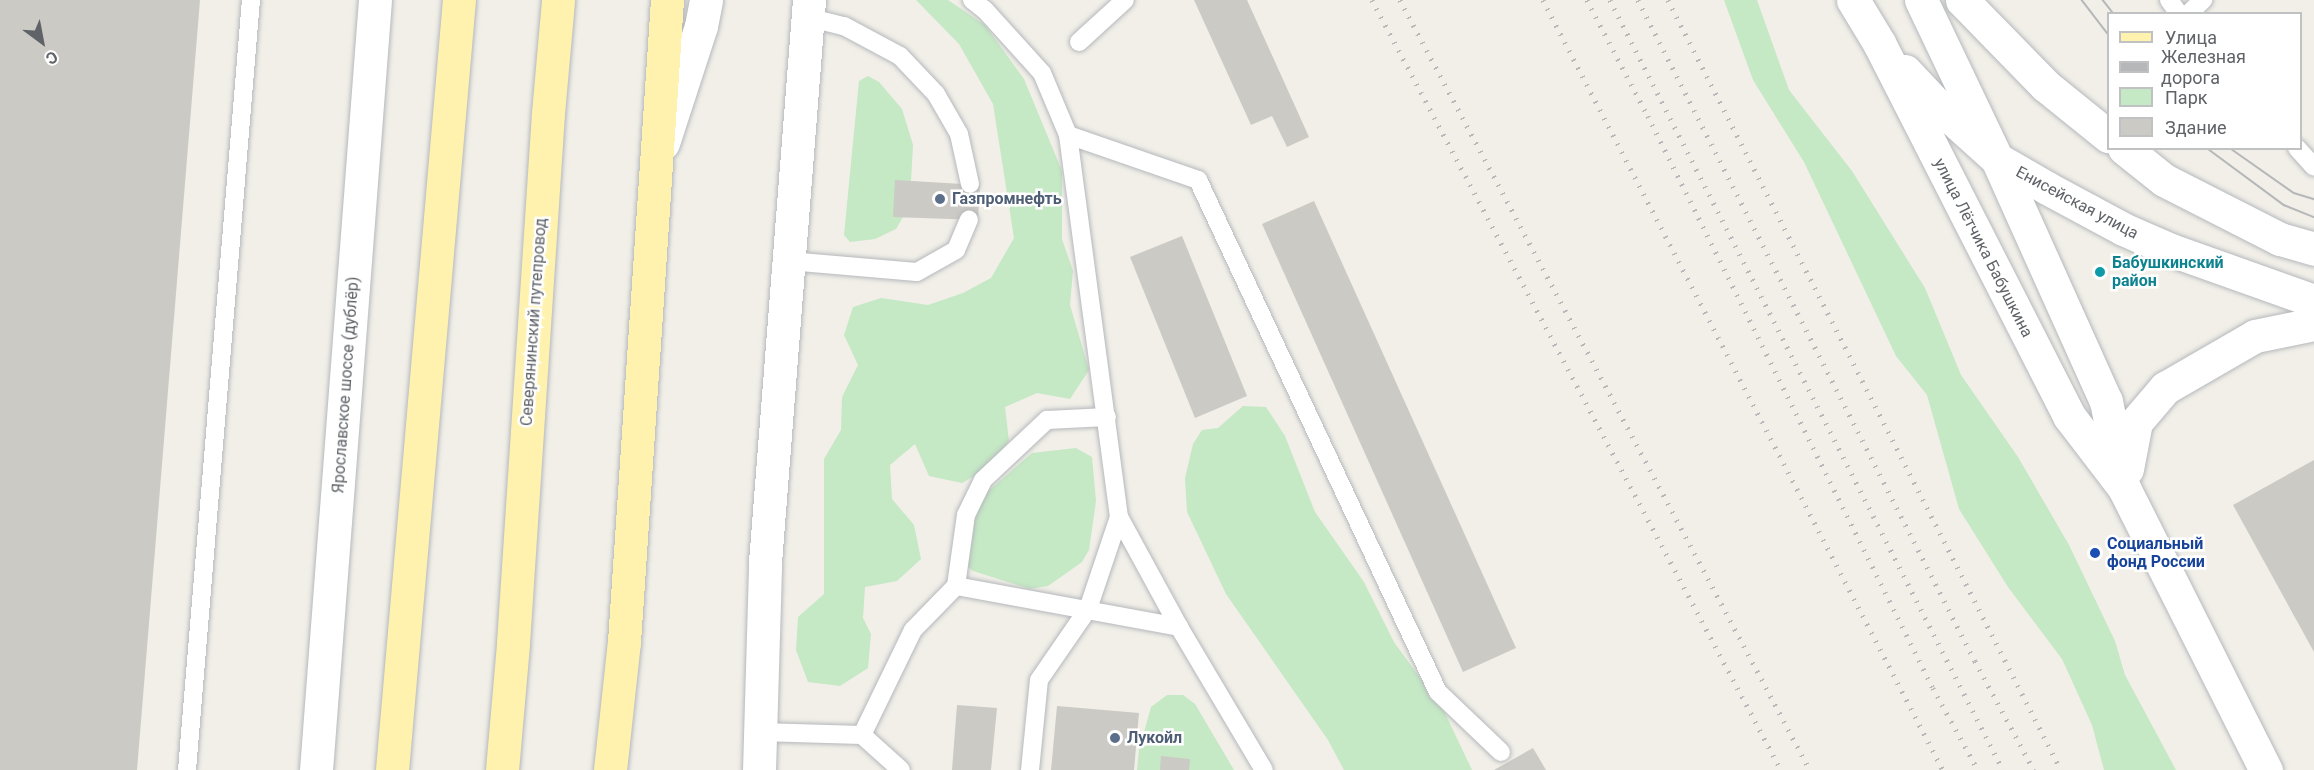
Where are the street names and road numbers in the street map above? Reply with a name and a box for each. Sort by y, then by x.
street label: улица Лётчика Бабушкина [1929,155,2037,341]
street label: Енисейская улица [2012,163,2142,243]
street label: Северянинский путепровод [517,217,551,427]
street label: Ярославское шоссе (дублёр) [329,276,363,494]

